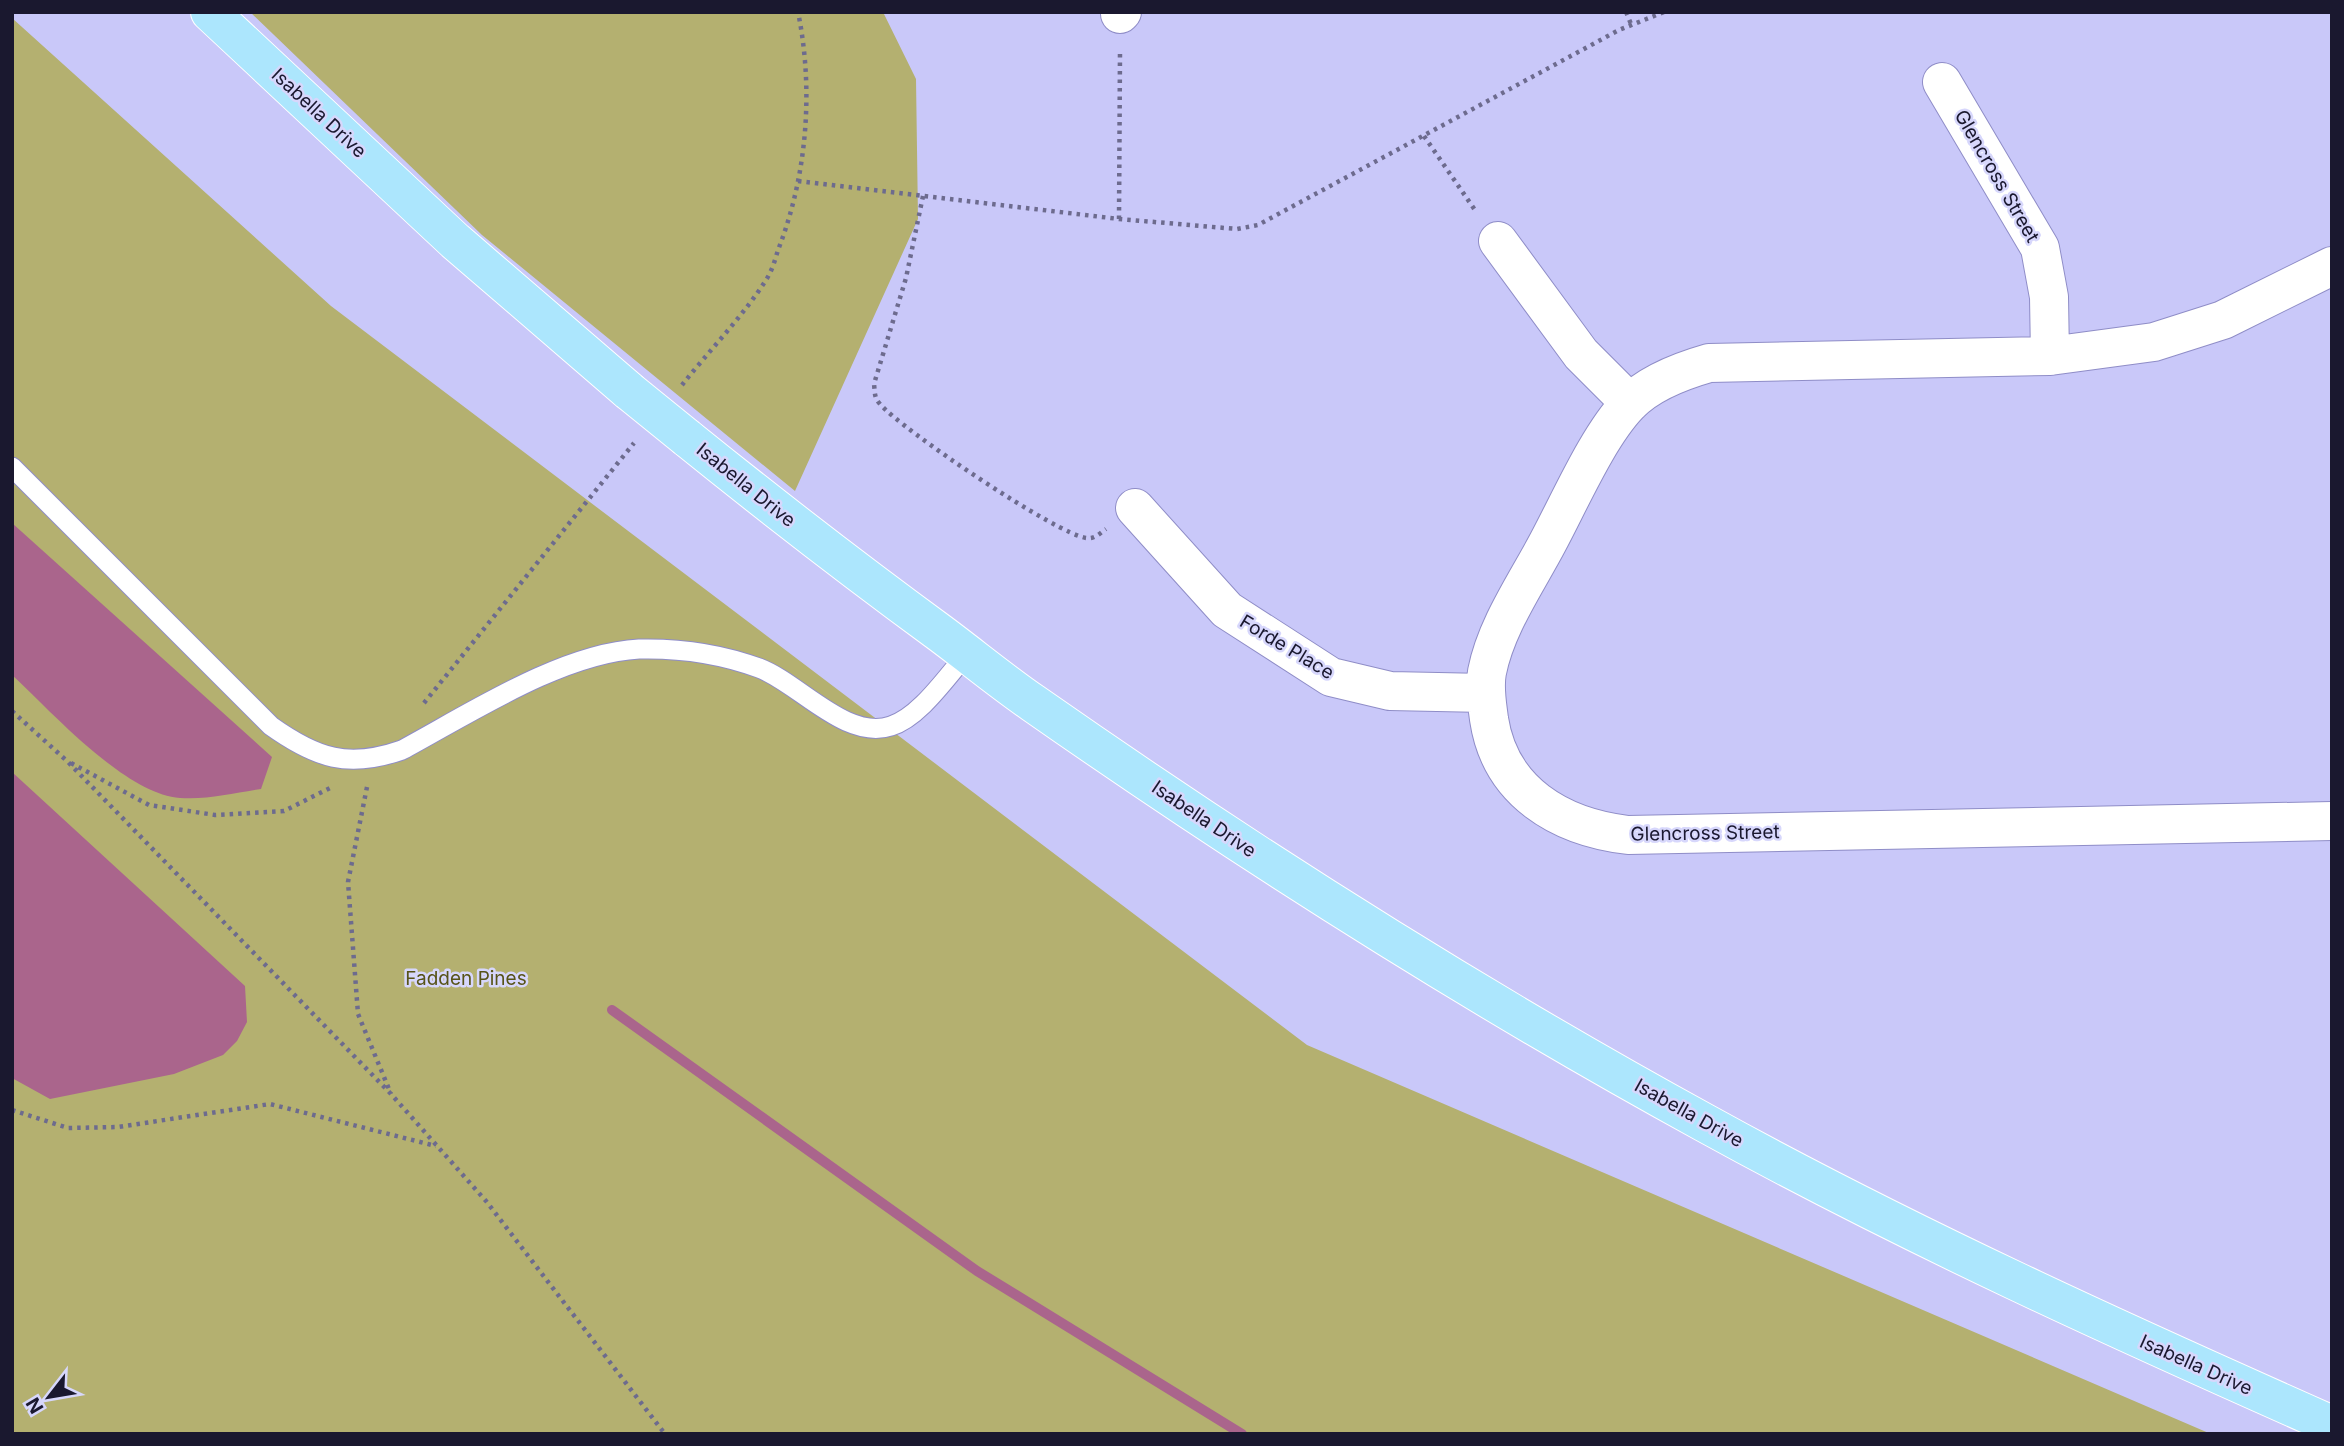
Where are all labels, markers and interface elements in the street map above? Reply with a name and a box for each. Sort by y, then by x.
street label: Isabella Drive [267,63,371,163]
street label: Glencross Street [1950,106,2044,246]
street label: Isabella Drive [692,438,800,532]
street label: Forde Place [1236,610,1338,684]
street label: Isabella Drive [1147,776,1261,862]
street label: Glencross Street [1630,820,1780,846]
park label: Fadden Pines [405,967,527,990]
street label: Isabella Drive [1631,1074,1747,1152]
street label: Isabella Drive [2136,1330,2256,1400]
north arrow [14,1362,84,1432]
text: N [21,1393,48,1418]

